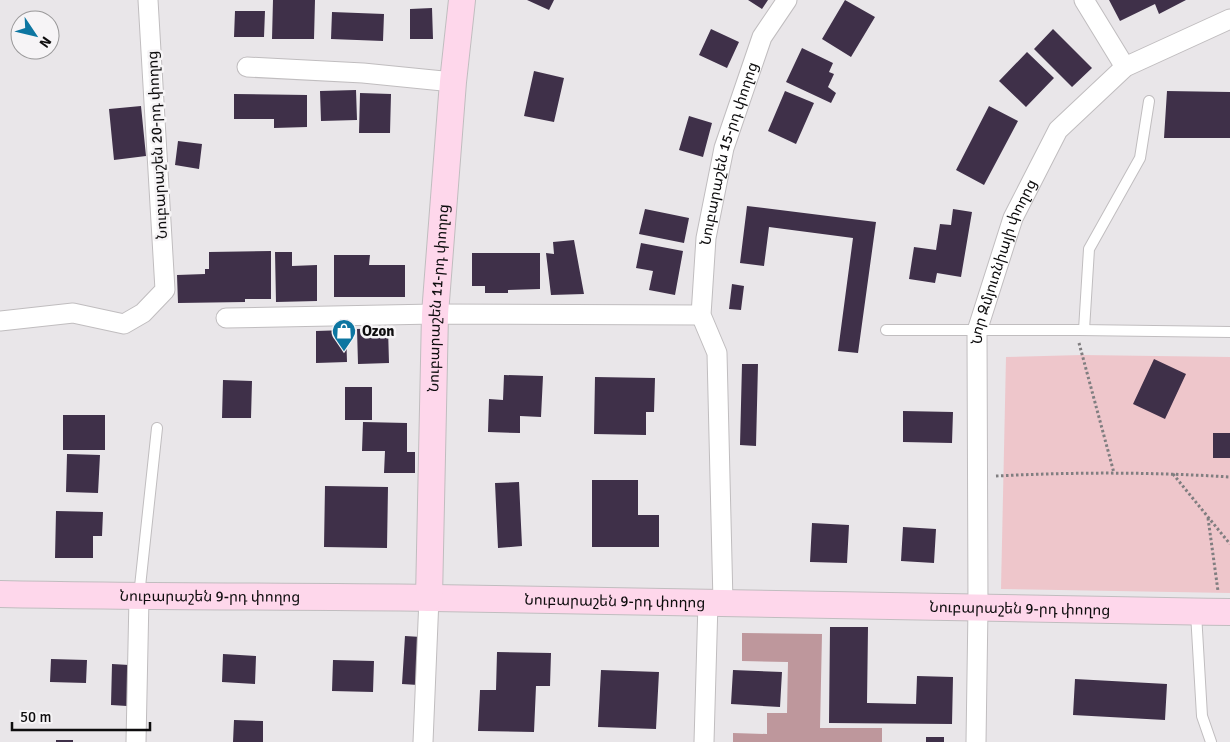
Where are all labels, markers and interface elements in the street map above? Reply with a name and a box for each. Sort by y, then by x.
north arrow [10,10,60,60]
text: N [35,33,55,51]
street label: Նուբարաշեն 20-րդ փողոց [143,50,171,240]
street label: Նուբարաշեն 15-րդ փողոց [697,60,762,246]
street label: Նոր Զմյուռնիայի փողոց [967,176,1040,344]
street label: Նուբարաշեն 11-րդ փողոց [424,204,452,392]
shop icon: Ozon [331,318,357,352]
place label: Ozon [362,322,394,340]
street label: Նուբարաշեն 9-րդ փողոց [119,587,300,606]
street label: Նուբարաշեն 9-րդ փողոց [524,590,705,612]
street label: Նուբարաշեն 9-րդ փողոց [929,598,1110,619]
scale bar [12,700,150,732]
text: 50 m [20,708,51,726]

